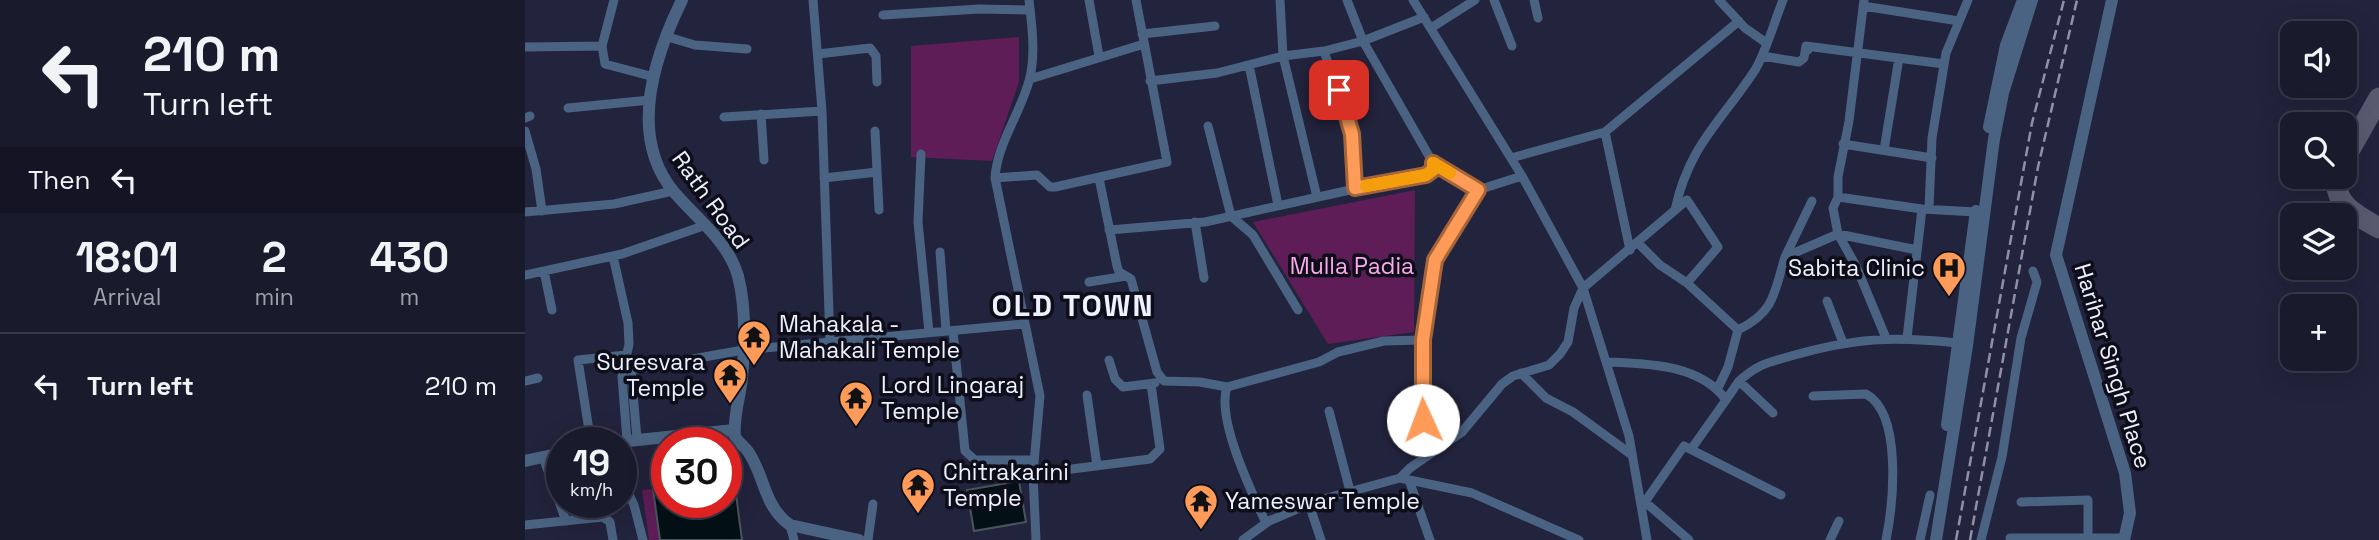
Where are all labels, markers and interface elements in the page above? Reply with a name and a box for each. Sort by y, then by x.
map controls [2280,21,2357,371]
button: sound [2280,21,2357,98]
text: 210 m [143,23,280,85]
icon: left [28,28,119,119]
pin [1309,60,1369,120]
icon: arrive [1320,71,1358,109]
text: Turn left [143,84,273,124]
button: search [2280,112,2357,189]
street label: Rath Road [665,145,757,255]
icon: left [105,161,143,199]
text: Then [28,163,91,197]
button: layers [2280,203,2357,280]
text: 18:01 [76,231,179,284]
text: 2 [262,231,287,284]
text: 430 [370,231,449,284]
hospital icon: Sabita Clinic [1930,249,1968,298]
park label: Mulla Padia [1290,251,1414,281]
place label: Sabita Clinic [1788,253,1925,283]
street label: Harihar Singh Place [2068,260,2158,472]
text: Arrival [93,282,161,312]
text: min [254,282,294,312]
text: m [400,282,419,312]
district label: OLD TOWN [991,286,1155,325]
button: + [2280,294,2357,371]
place label: Mahakala - Mahakali Temple [779,309,960,365]
temple icon: Mahakala - Mahakali Temple [735,318,773,367]
place label: Suresvara Temple [596,347,705,403]
temple icon: Suresvara Temple [711,356,749,405]
icon: left [28,367,66,405]
text: Turn left [87,369,194,403]
text: 210 m [425,369,497,403]
place label: Lord Lingaraj Temple [881,370,1024,426]
temple icon: Lord Lingaraj Temple [837,379,875,428]
position arrow [1386,383,1460,457]
speed limit sign: 30 [651,427,742,518]
text: 19 [573,441,610,485]
place label: Chitrakarini Temple [943,457,1069,513]
temple icon: Chitrakarini Temple [899,466,937,515]
text: km/h [570,478,613,501]
temple icon: Yameswar Temple [1182,482,1220,531]
place label: Yameswar Temple [1225,486,1420,516]

